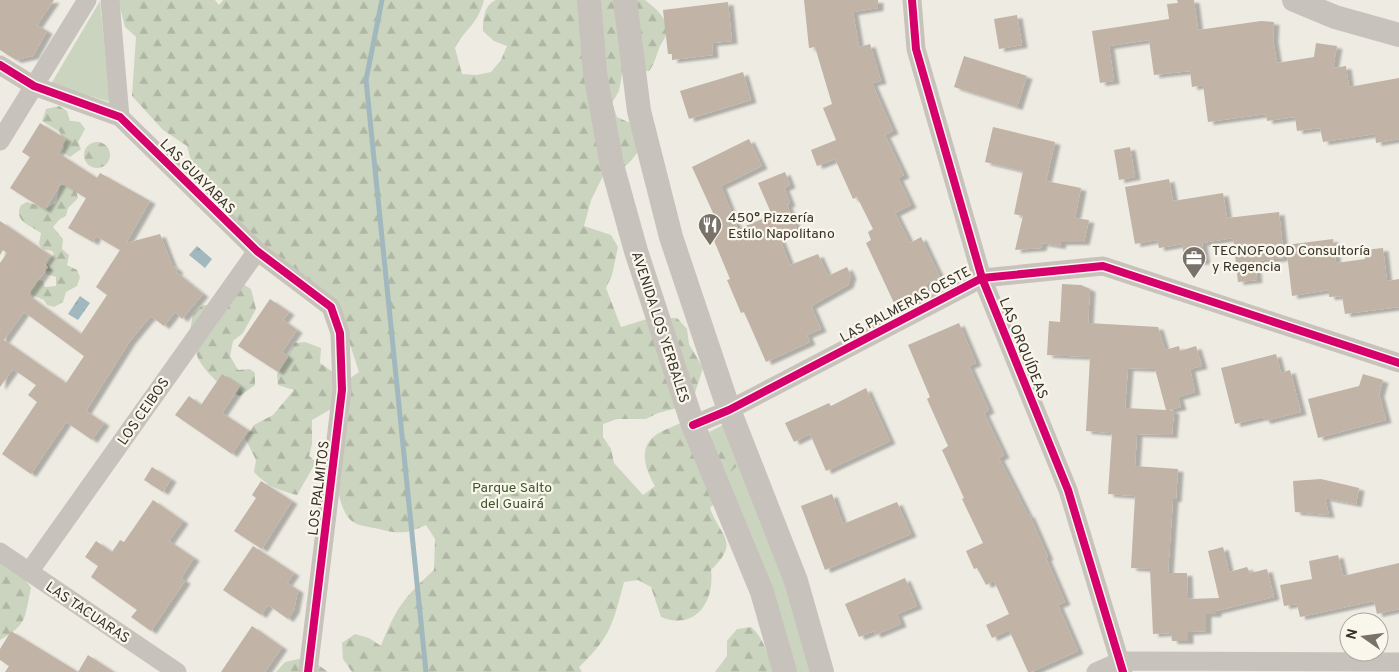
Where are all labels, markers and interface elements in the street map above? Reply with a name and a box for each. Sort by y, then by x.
street label: LAS GUAYABAS [156,136,238,218]
place label: 450° Pizzería Estilo Napolitano [728,210,835,243]
restaurant icon: 450° Pizzería Estilo Napolitano [697,212,723,246]
place label: TECNOFOOD Consultoría y Regencia [1212,243,1370,276]
office icon: TECNOFOOD Consultoría y Regencia [1181,245,1207,279]
street label: AVENIDA LOS YERBALES [627,250,692,405]
street label: LAS PALMERAS OESTE [837,264,974,347]
street label: LAS ORQUÍDEAS [995,295,1052,402]
street label: LOS CEIBOS [115,375,174,449]
street label: LOS PALMITOS [305,440,334,537]
park label: Parque Salto del Guairá [472,480,552,513]
street label: LAS TACUARAS [42,579,132,648]
north arrow [1339,612,1389,662]
text: N [1343,627,1362,641]

